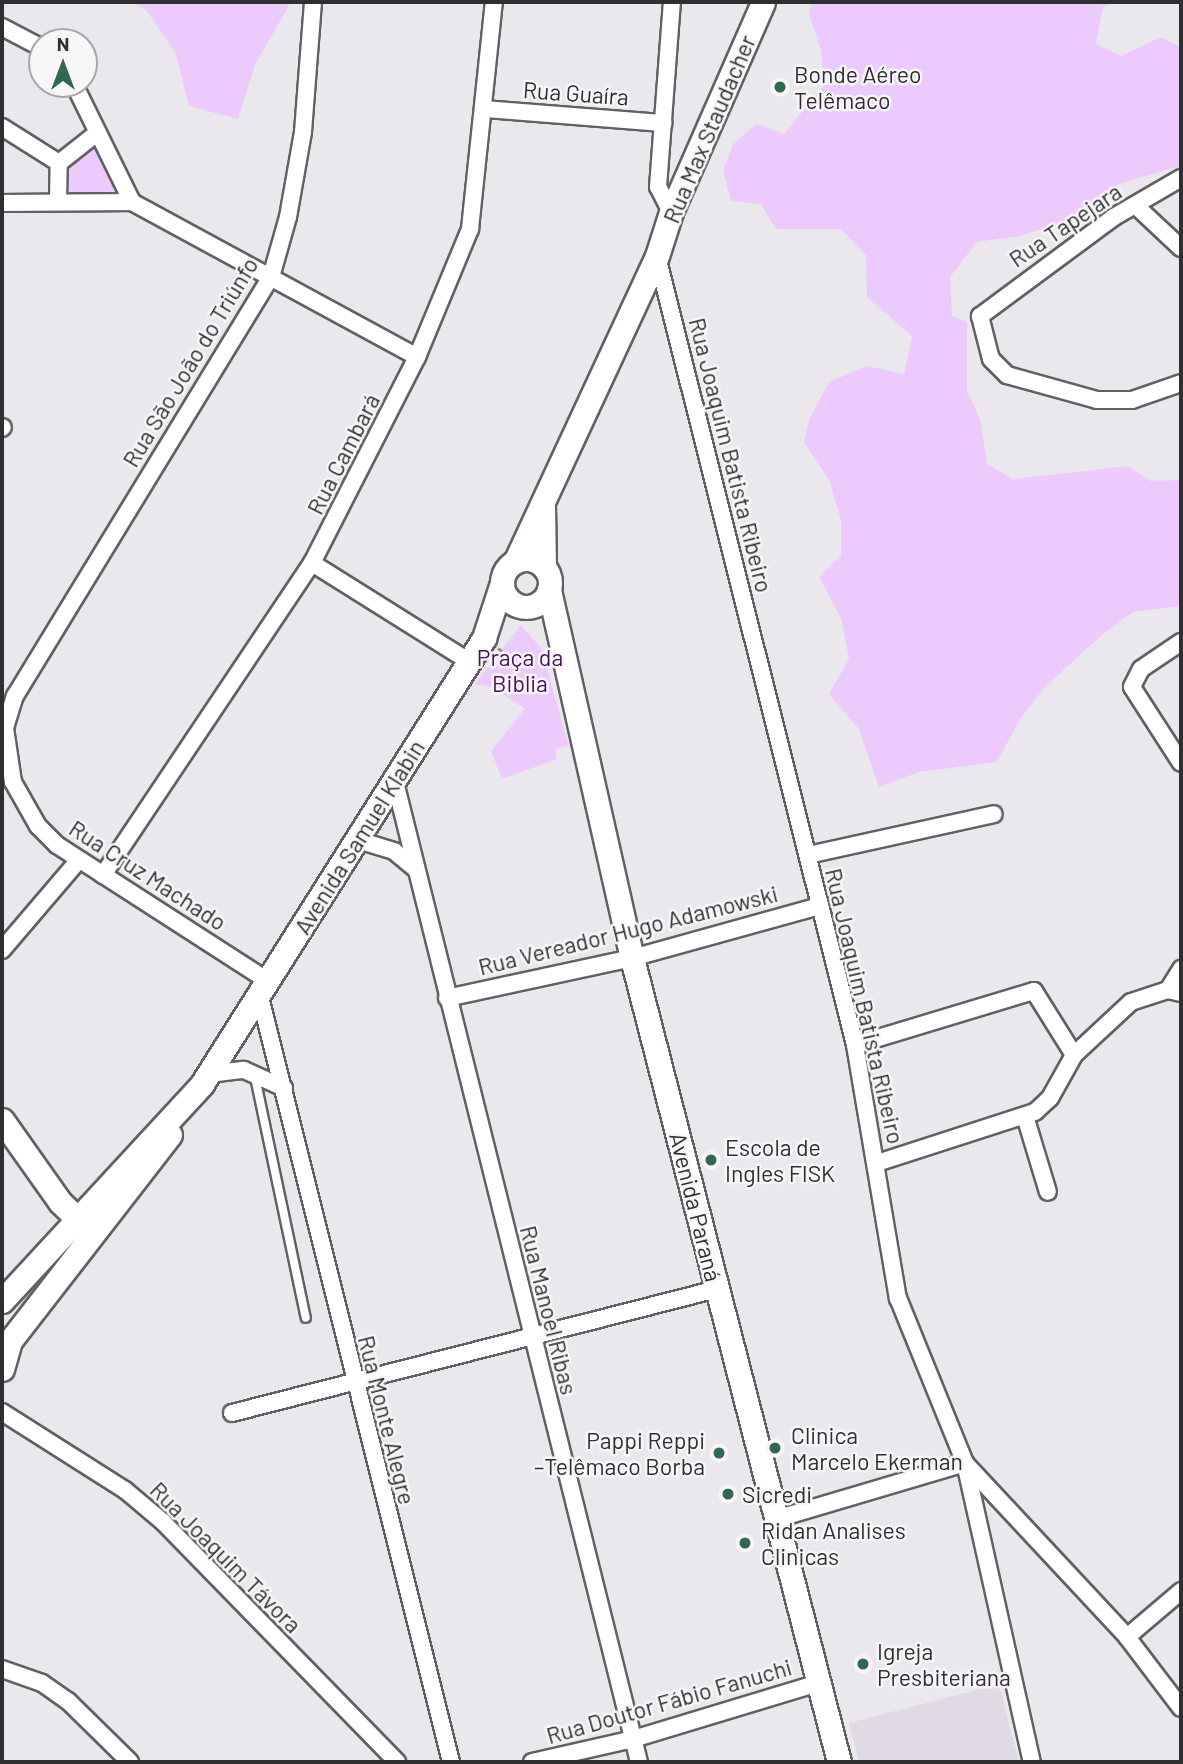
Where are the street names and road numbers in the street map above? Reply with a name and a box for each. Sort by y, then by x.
street label: Rua Max Staudacher [657,31,761,227]
street label: Rua Guaíra [522,76,630,110]
street label: Rua Tapejara [1004,177,1126,273]
street label: Rua São João do Triúnfo [116,252,264,472]
street label: Rua Joaquim Batista Ribeiro [683,315,779,595]
street label: Rua Cambará [301,389,385,519]
street label: Avenida Samuel Klabin [288,735,430,939]
street label: Rua Cruz Machado [64,814,232,936]
street label: Rua Joaquim Batista Ribeiro [820,865,910,1147]
street label: Rua Vereador Hugo Adamowski [475,879,781,981]
street label: Avenida Paraná [664,1130,728,1284]
street label: Rua Manoel Ribas [515,1223,583,1397]
street label: Rua Monte Alegre [353,1333,421,1507]
street label: Rua Joaquim Távora [145,1476,307,1638]
street label: Rua Doutor Fábio Fanuchi [543,1653,795,1749]

